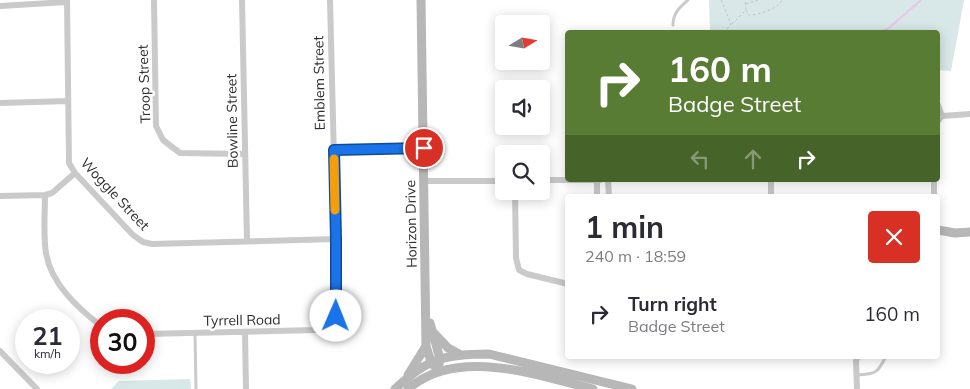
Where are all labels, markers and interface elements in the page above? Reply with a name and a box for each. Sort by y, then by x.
north arrow [495,15,550,70]
map controls [495,15,550,200]
street label: Emblem Street [309,35,329,130]
street label: Troop Street [134,44,154,124]
text: 160 m [668,47,772,91]
icon: right [585,50,650,115]
street label: Bowline Street [222,74,242,168]
button: sound [495,80,550,135]
text: Badge Street [668,90,801,118]
pin [403,127,445,169]
icon: arrive [410,134,438,162]
button: search [495,145,550,200]
icon: left [686,145,714,173]
icon: ahead [739,145,767,173]
icon: right [792,145,820,173]
street label: Woggle Street [77,154,153,234]
street label: Horizon Drive [401,180,421,268]
text: 1 min [585,208,664,246]
button: close [868,211,920,263]
text: 240 m · 18:59 [585,246,686,266]
position arrow [309,289,361,341]
text: Turn right [628,292,717,316]
icon: right [585,300,613,328]
text: 160 m [864,302,920,326]
speed limit sign: 30 [90,309,155,374]
street label: Tyrrell Road [203,310,281,330]
text: Badge Street [628,316,725,336]
text: 21 [32,320,63,351]
text: km/h [34,346,61,361]

